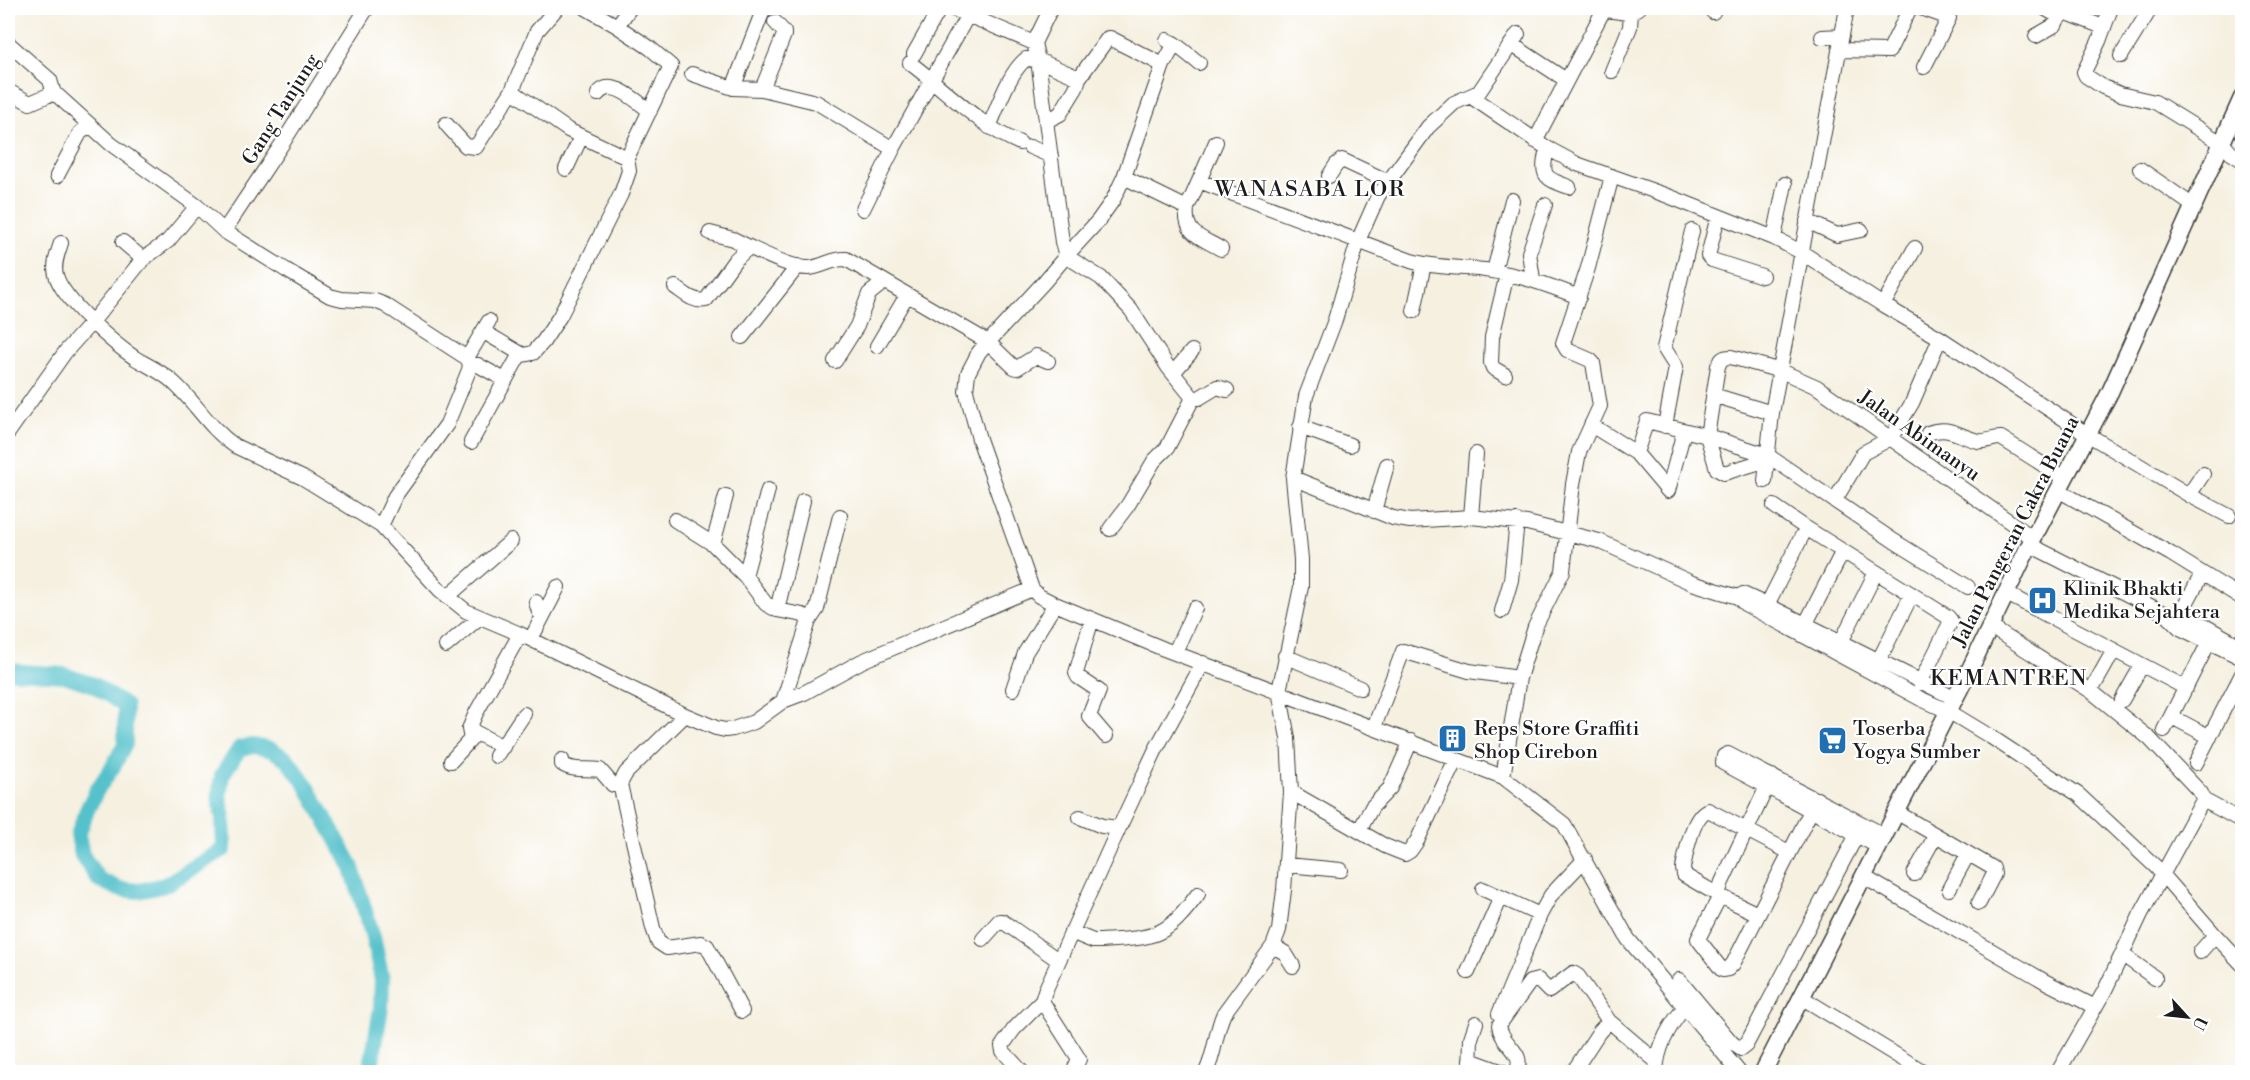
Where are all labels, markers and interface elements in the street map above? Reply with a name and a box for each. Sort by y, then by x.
street label: Gang Tanjung [237,49,326,170]
district label: WANASABA LOR [1213,176,1406,203]
street label: Jalan Abimanyu [1853,385,1985,488]
street label: Jalan Pangeran Cakra Buana [1947,412,2086,652]
place label: Klinik Bhakti Medika Sejahtera [2063,577,2221,625]
hospital icon: Klinik Bhakti Medika Sejahtera [2026,584,2058,616]
district label: KEMANTREN [1930,665,2088,692]
place label: Reps Store Graffiti Shop Cirebon [1474,717,1640,765]
place label: Toserba Yogya Sumber [1852,717,1981,765]
building icon: Reps Store Graffiti Shop Cirebon [1437,723,1469,755]
supermarket icon: Toserba Yogya Sumber [1816,724,1848,756]
north arrow [2157,987,2217,1047]
text: U [2187,1013,2211,1034]

